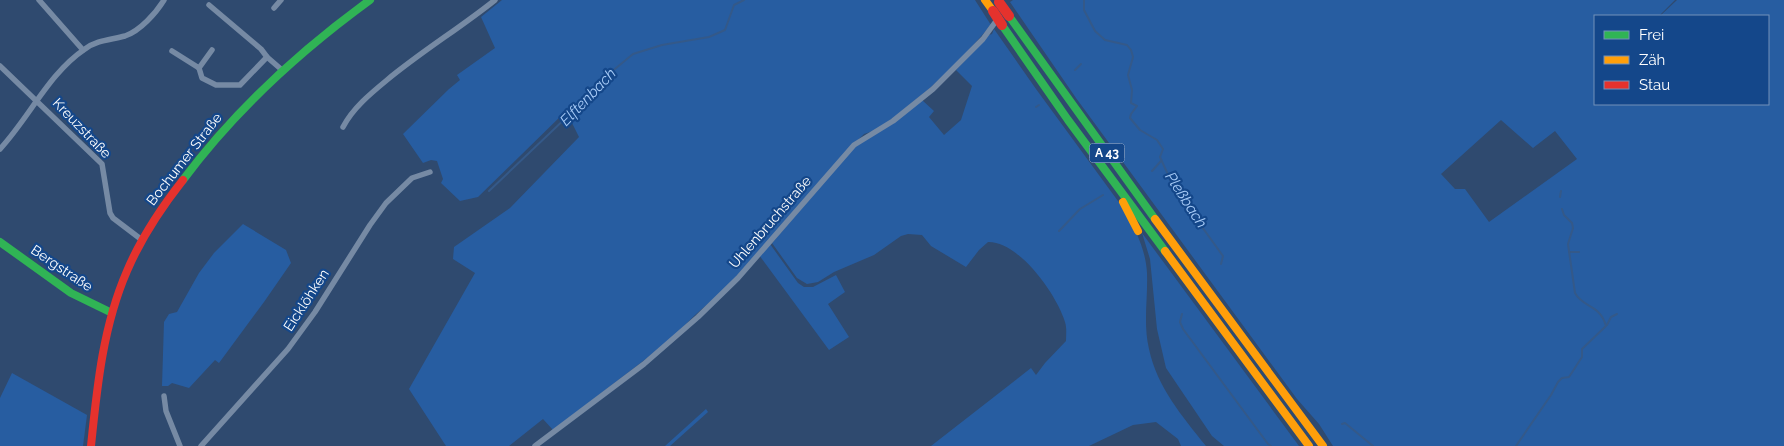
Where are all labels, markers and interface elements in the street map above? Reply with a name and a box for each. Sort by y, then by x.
legend [1594,15,1769,105]
text: Frei [1639,26,1664,44]
text: Zäh [1639,51,1665,69]
water label: Elftenbach [556,65,620,129]
text: Stau [1639,76,1670,94]
street label: Kreuzstraße [49,95,115,161]
street label: Bochumer Straße [143,110,225,208]
road number: A 43 [1090,144,1124,162]
water label: Pleßbach [1161,169,1211,231]
street label: Uhlenbruchstraße [726,173,814,271]
street label: Bergstraße [28,242,96,294]
street label: Eicklöhken [280,266,332,334]

